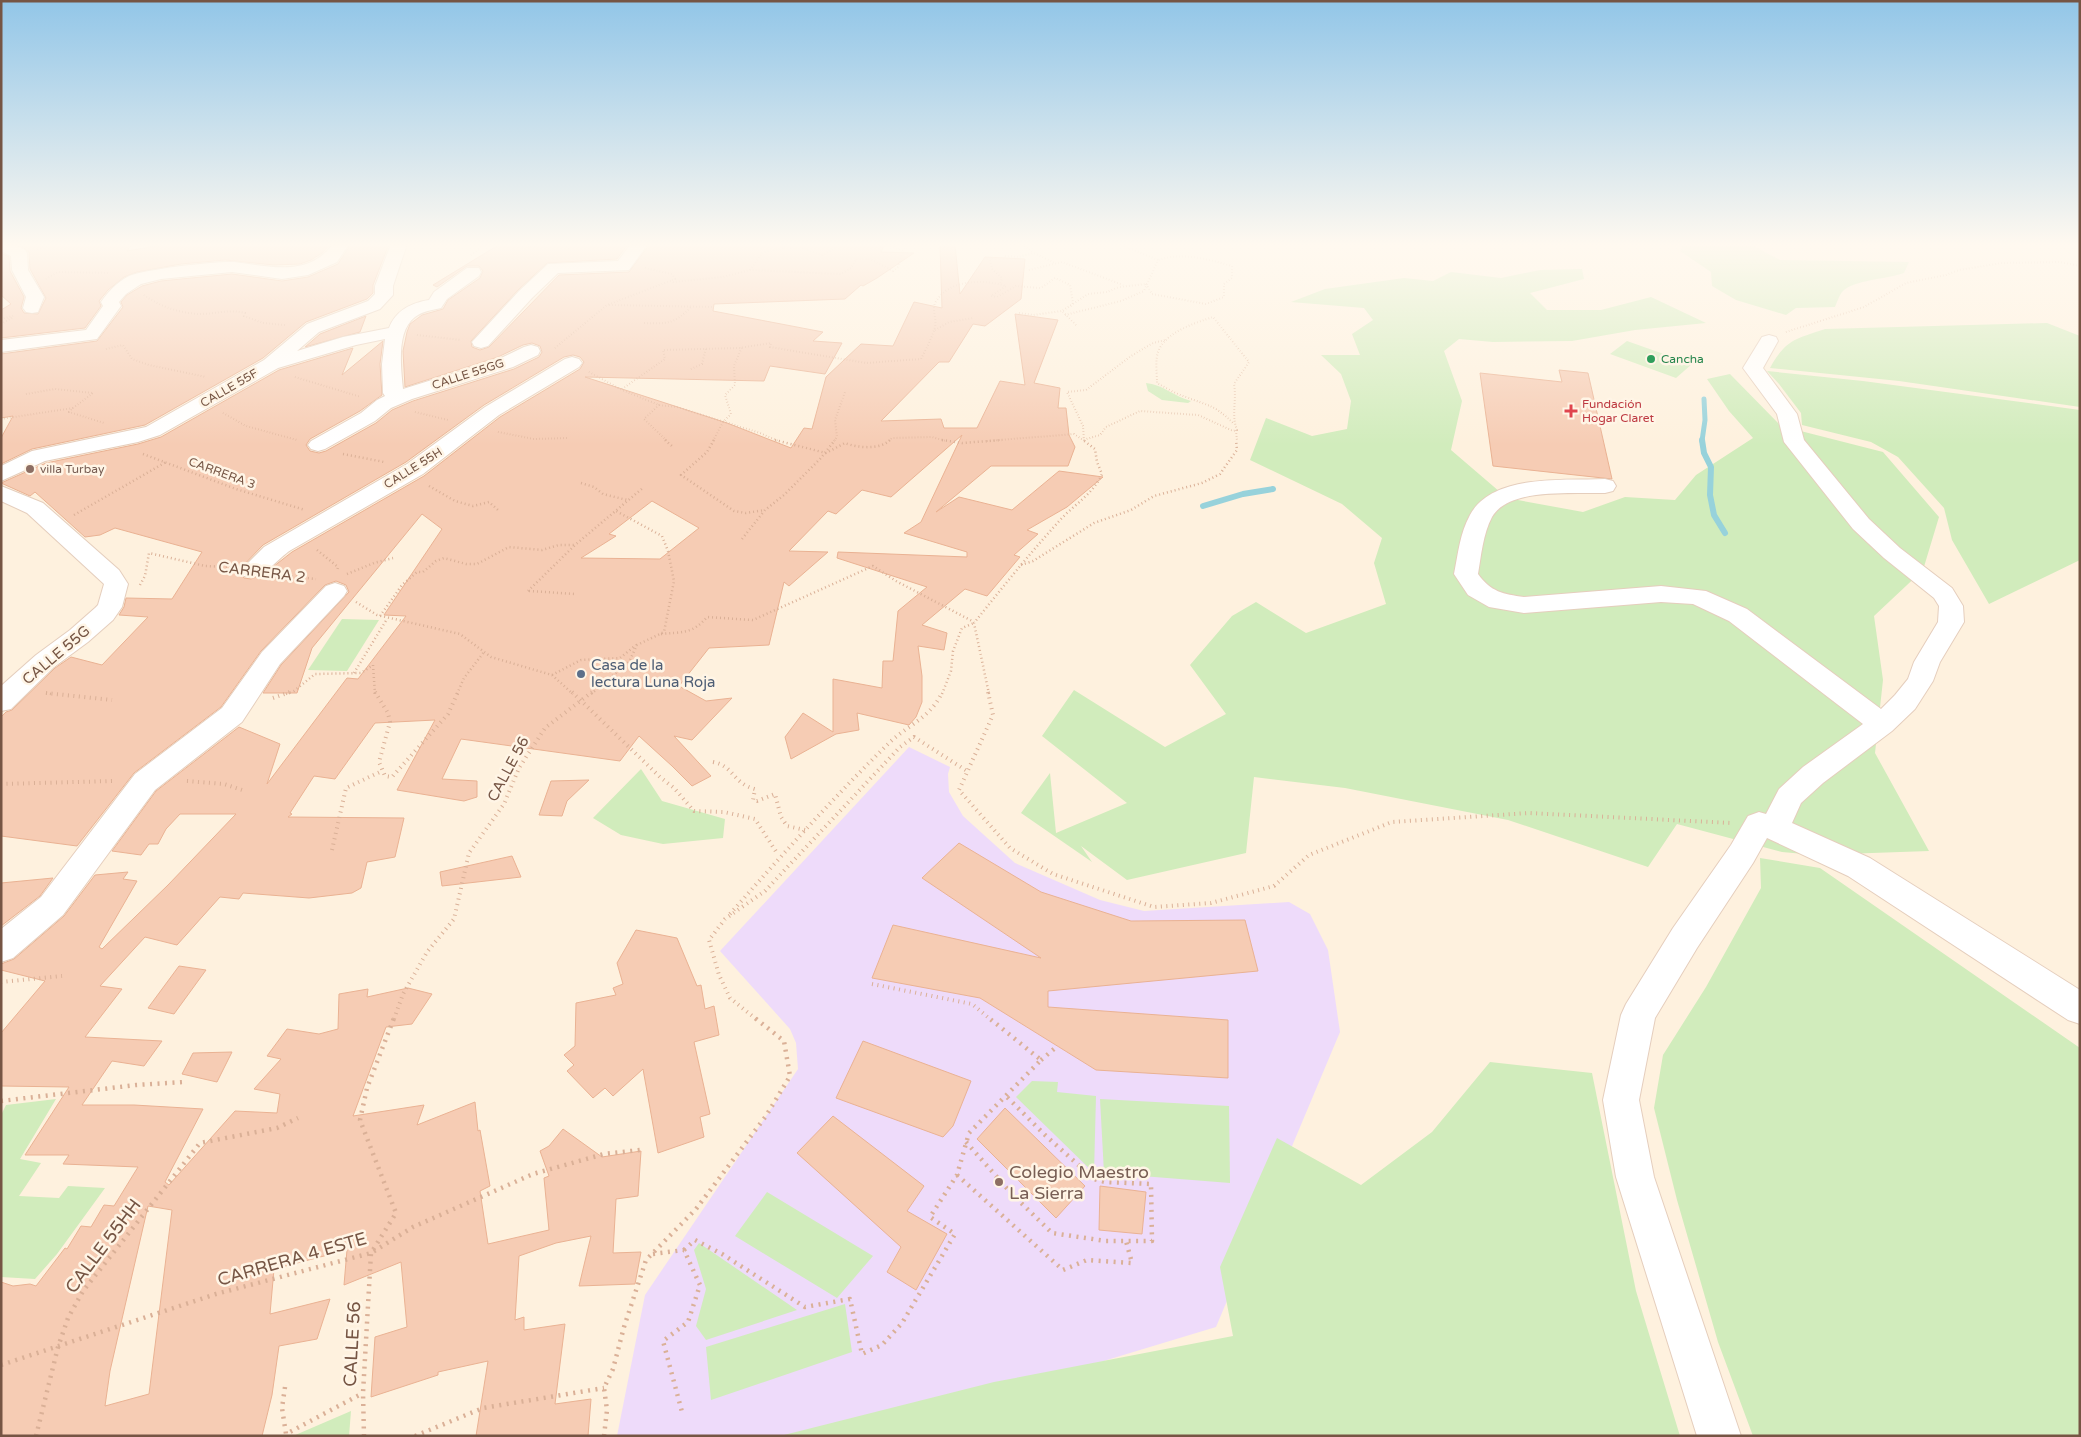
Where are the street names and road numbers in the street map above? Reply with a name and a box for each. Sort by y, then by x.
street label: CALLE 55GG [430,356,506,392]
street label: CALLE 55F [198,366,260,410]
street label: CALLE 55H [381,445,445,491]
street label: CARRERA 3 [187,454,257,492]
street label: CARRERA 2 [217,558,307,586]
street label: CALLE 55G [19,622,93,688]
street label: CALLE 56 [483,733,533,805]
street label: CALLE 55HH [60,1194,146,1298]
street label: CARRERA 4 ESTE [215,1227,369,1291]
street label: CALLE 56 [339,1301,365,1387]

